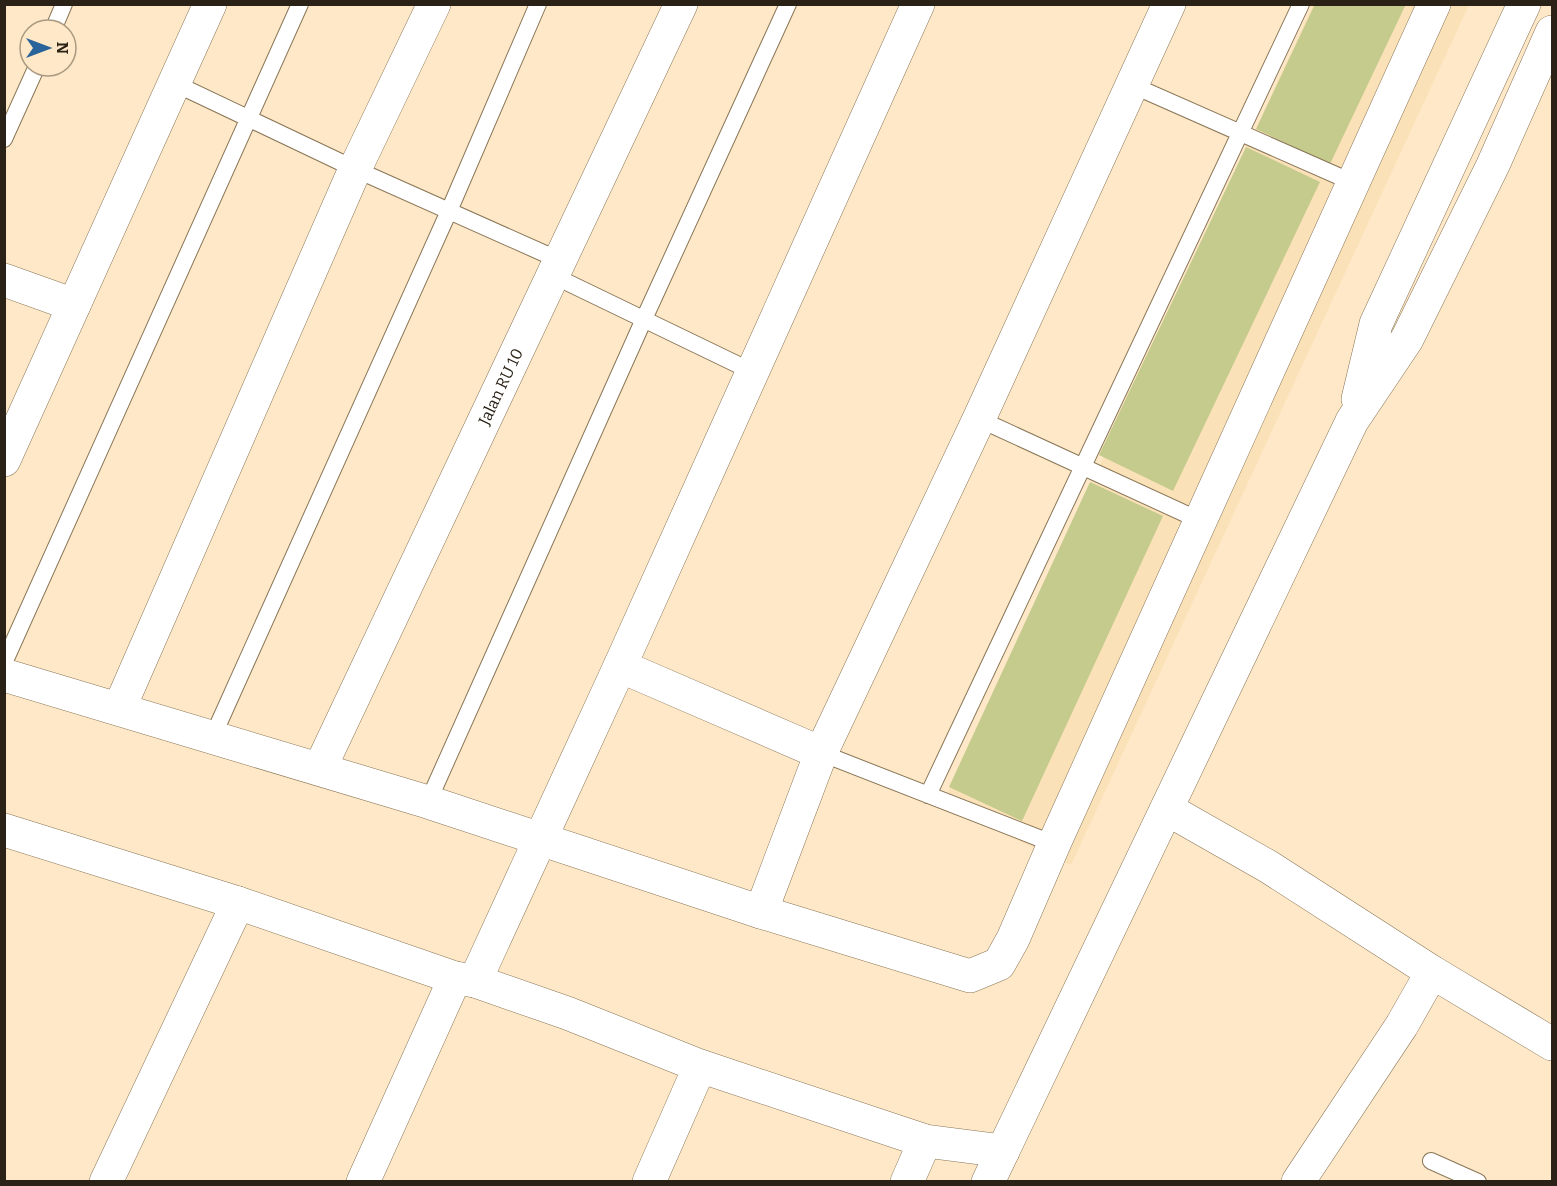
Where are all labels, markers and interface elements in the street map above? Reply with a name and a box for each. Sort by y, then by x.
north arrow [18,18,78,78]
text: N [53,42,72,54]
street label: Jalan RU 10 [474,345,526,429]

